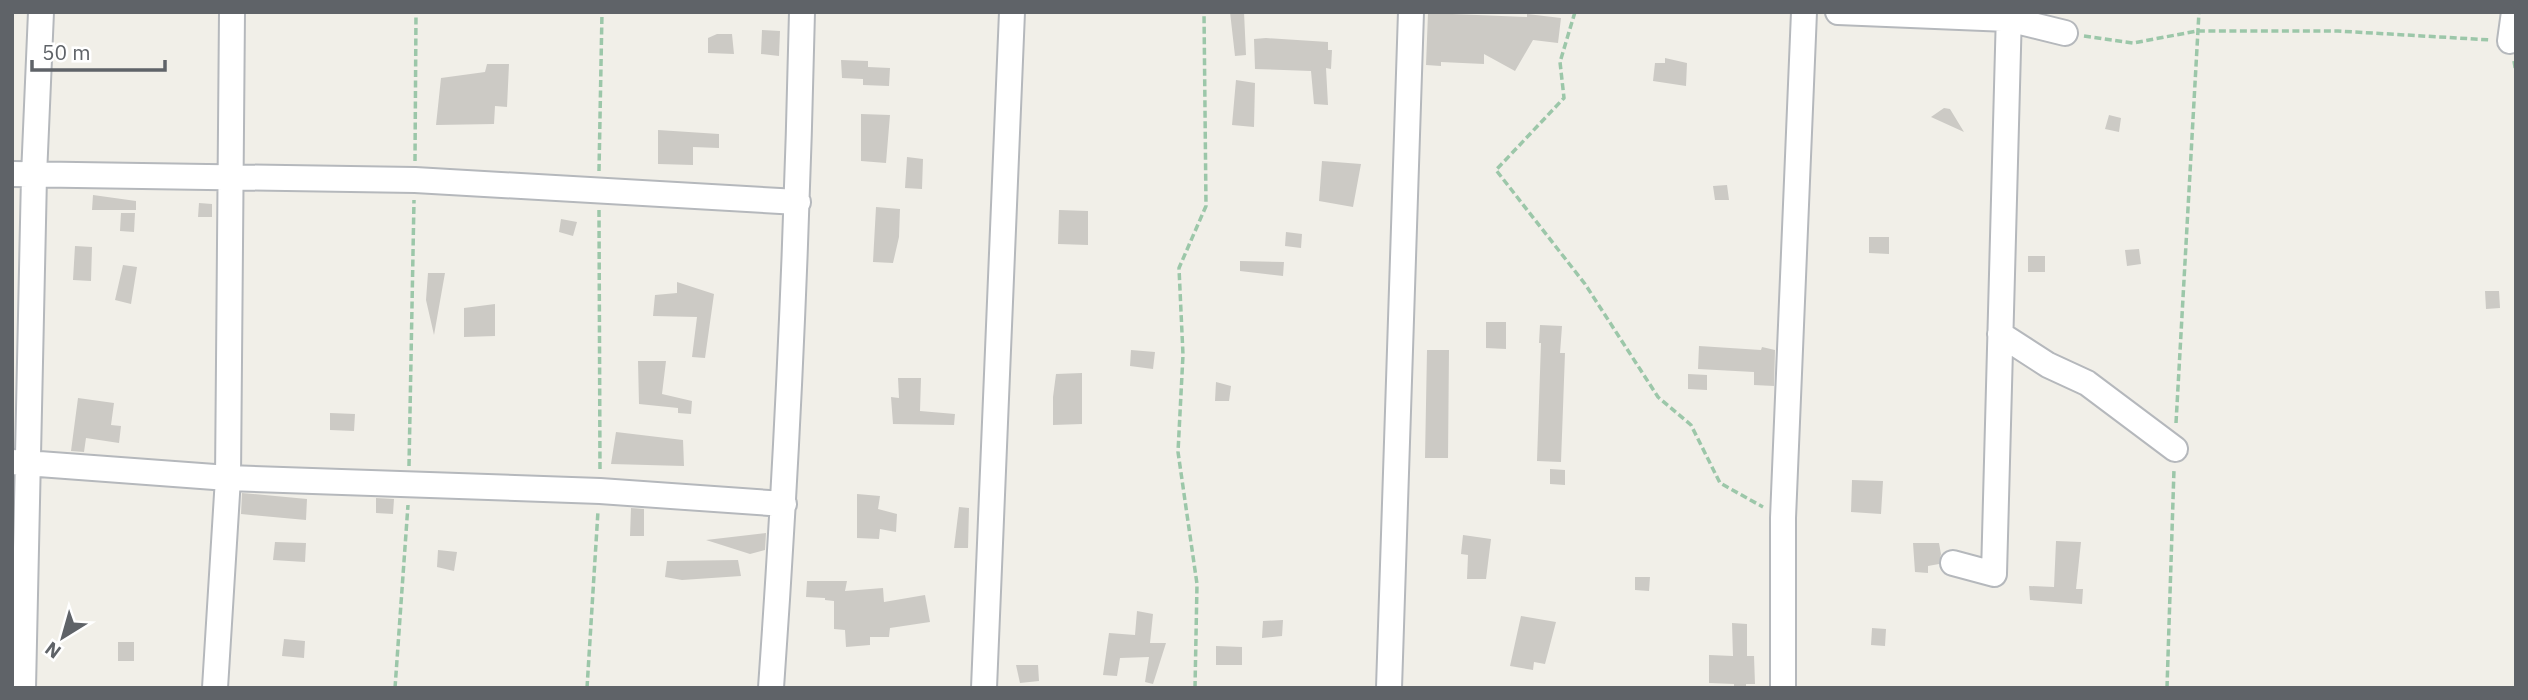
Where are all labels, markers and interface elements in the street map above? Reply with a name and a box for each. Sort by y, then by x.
scale bar [32,28,164,72]
text: 50 m [42,38,91,66]
north arrow [28,602,98,672]
text: N [40,637,65,664]

